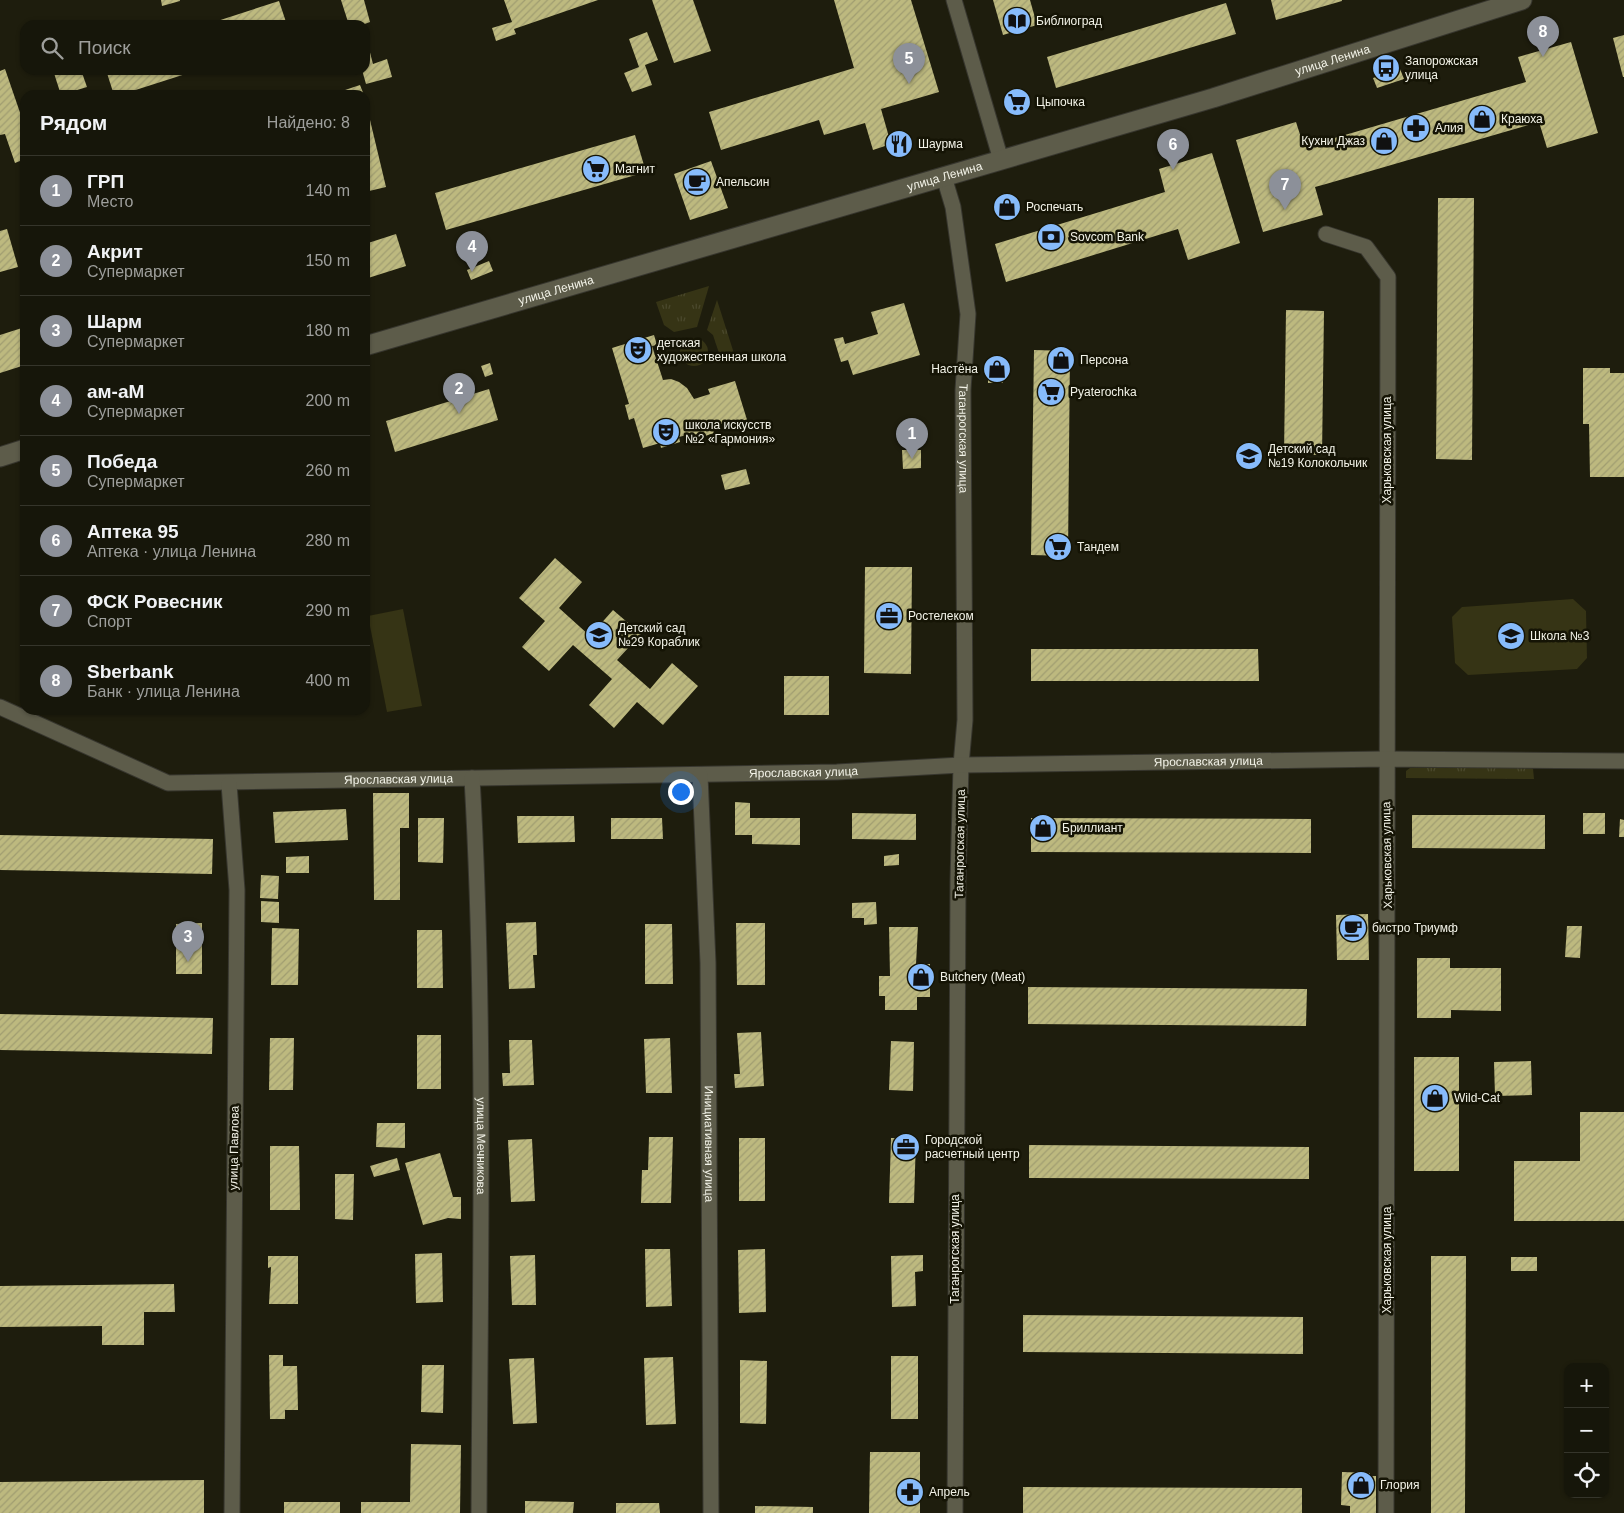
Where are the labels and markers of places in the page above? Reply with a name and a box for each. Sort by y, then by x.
library icon: Библиоград [1002,6,1032,36]
place label: Библиоград [1036,14,1102,28]
pin: 8 [1527,16,1559,57]
pin: 5 [893,43,925,84]
bus stop icon: Запорожская улица [1371,53,1401,83]
place label: Запорожская улица [1405,54,1478,82]
supermarket icon: Цыпочка [1002,87,1032,117]
place label: Цыпочка [1036,95,1085,109]
shop icon: Краюха [1467,104,1497,134]
place label: Краюха [1501,112,1543,126]
pharmacy icon: Алия [1401,113,1431,143]
place label: Алия [1435,121,1463,135]
shop icon: Кухни Джаз [1369,126,1399,156]
restaurant icon: Шаурма [884,129,914,159]
pin: 6 [1157,129,1189,170]
place label: Кухни Джаз [1301,134,1365,148]
place label: Шаурма [918,137,963,151]
supermarket icon: Магнит [581,154,611,184]
place label: Магнит [615,162,656,176]
cafe icon: Апельсин [682,167,712,197]
pin: 7 [1269,169,1301,210]
place label: Апельсин [716,175,769,189]
shop icon: Роспечать [992,192,1022,222]
place label: Роспечать [1026,200,1083,214]
bank icon: Sovcom Bank [1036,222,1066,252]
place label: Sovcom Bank [1070,230,1145,244]
pin: 4 [456,231,488,272]
theatre icon: детская художественная школа [623,335,653,365]
place label: детская художественная школа [657,336,786,364]
shop icon: Персона [1046,345,1076,375]
place label: Персона [1080,353,1128,367]
shop icon: Настёна [982,354,1012,384]
place label: Настёна [931,362,978,376]
pin: 2 [443,373,475,414]
supermarket icon: Pyaterochka [1036,377,1066,407]
place label: Pyaterochka [1070,385,1137,399]
theatre icon: школа искусств №2 «Гармония» [651,417,681,447]
place label: школа искусств №2 «Гармония» [685,418,775,446]
pin: 1 [896,418,928,459]
school or university icon: Детский сад №19 Колокольчик [1234,441,1264,471]
place label: Детский сад №19 Колокольчик [1268,442,1368,470]
supermarket icon: Тандем [1043,532,1073,562]
place label: Тандем [1077,540,1119,554]
office icon: Ростелеком [874,601,904,631]
place label: Ростелеком [908,609,974,623]
school or university icon: Детский сад №29 Кораблик [584,620,614,650]
place label: Детский сад №29 Кораблик [618,621,701,649]
school or university icon: Школа №3 [1496,621,1526,651]
place label: Школа №3 [1530,629,1590,643]
shop icon: Бриллиант [1028,813,1058,843]
place label: Бриллиант [1062,821,1123,835]
cafe icon: бистро Триумф [1338,913,1368,943]
pin: 3 [172,921,204,962]
place label: бистро Триумф [1372,921,1458,935]
shop icon: Butchery (Meat) [906,962,936,992]
place label: Butchery (Meat) [940,970,1025,984]
shop icon: Wild-Cat [1420,1083,1450,1113]
place label: Wild-Cat [1454,1091,1501,1105]
office icon: Городской расчетный центр [891,1132,921,1162]
place label: Городской расчетный центр [925,1133,1020,1161]
shop icon: Глория [1346,1470,1376,1500]
pharmacy icon: Апрель [895,1477,925,1507]
place label: Глория [1380,1478,1420,1492]
place label: Апрель [929,1485,970,1499]

